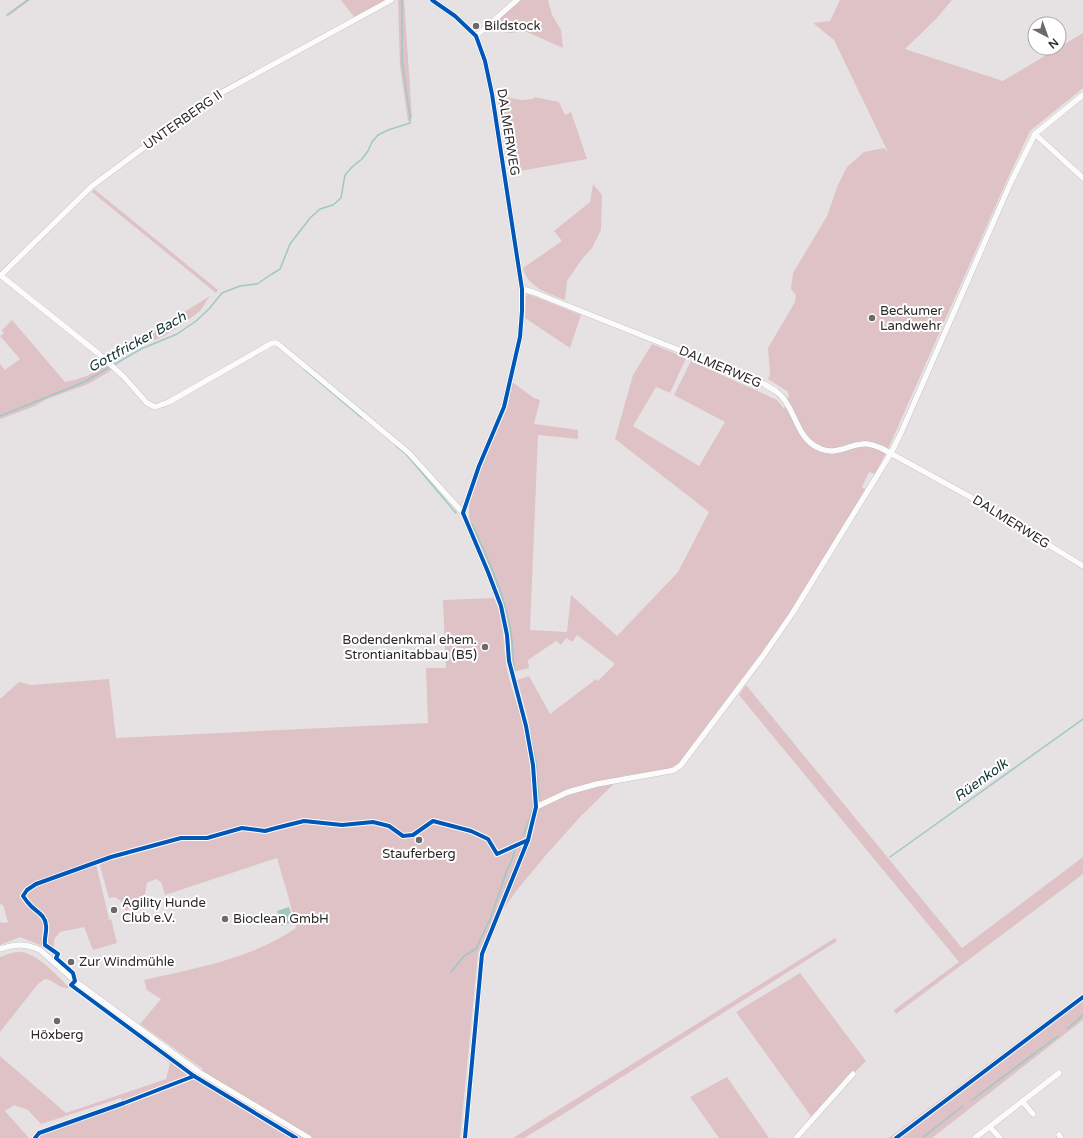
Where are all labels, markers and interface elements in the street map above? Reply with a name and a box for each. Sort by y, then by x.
north arrow [1027,16,1067,56]
place label: Bildstock [484,18,541,34]
marker: Bildstock [471,21,481,31]
text: N [1046,35,1061,51]
street label: UNTERBERG II [140,87,226,153]
street label: DALMERWEG [493,87,523,177]
place label: Beckumer Landwehr [880,303,943,334]
water label: Gottfricker Bach [85,308,189,376]
marker: Beckumer Landwehr [867,313,877,323]
street label: DALMERWEG [676,342,764,392]
street label: DALMERWEG [969,492,1053,552]
place label: Bodendenkmal ehem. Strontianitabbau (B5) [342,632,477,663]
marker: Bodendenkmal ehem. Strontianitabbau (B5) [480,642,490,652]
water label: Rüenkolk [951,754,1012,805]
marker: Stauferberg [414,835,424,845]
place label: Stauferberg [382,846,456,862]
place label: Agility Hunde Club e.V. [122,895,206,926]
marker: Agility Hunde Club e.V. [109,905,119,915]
place label: Bioclean GmbH [233,911,329,927]
marker: Bioclean GmbH [220,914,230,924]
place label: Zur Windmühle [79,954,174,970]
marker: Zur Windmühle [66,957,76,967]
marker: Höxberg [52,1016,62,1026]
place label: Höxberg [31,1027,83,1043]

